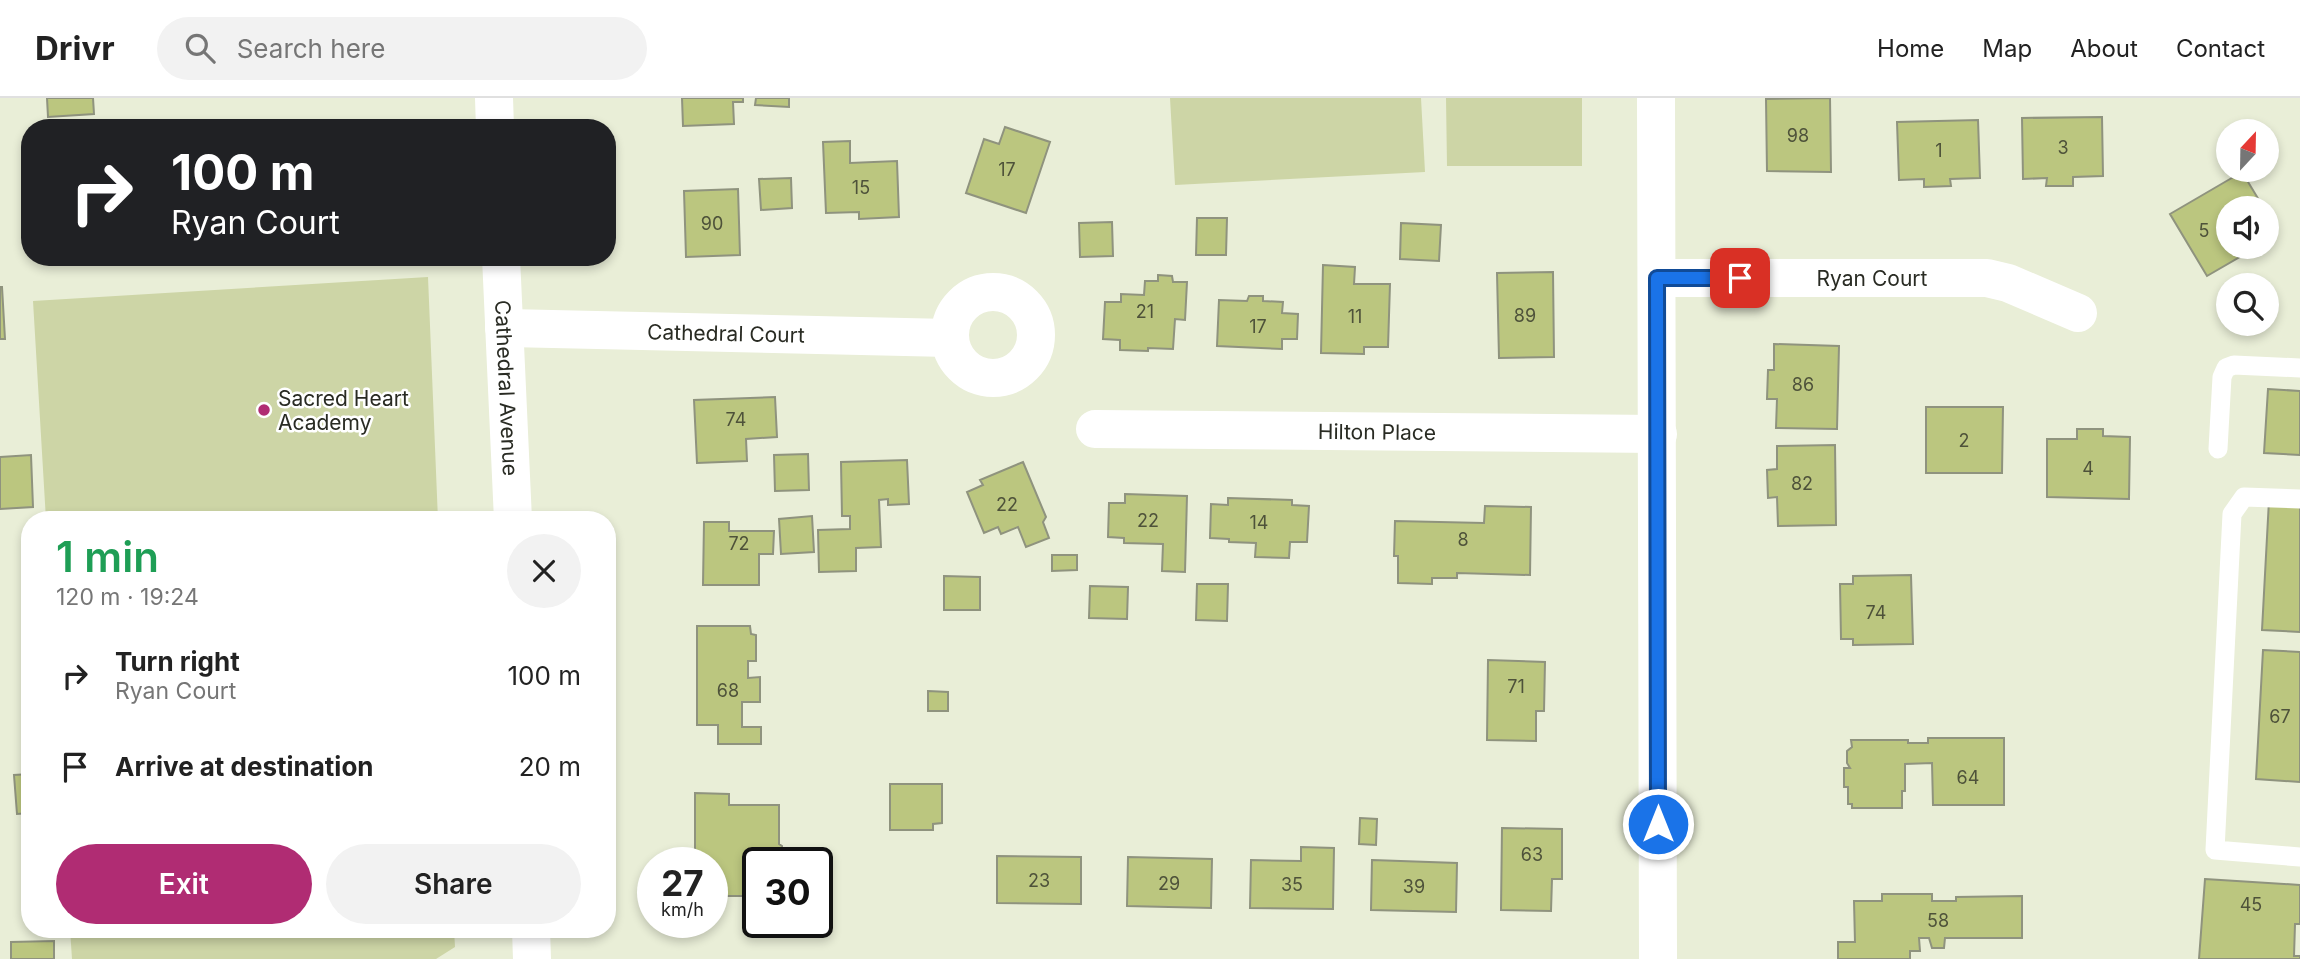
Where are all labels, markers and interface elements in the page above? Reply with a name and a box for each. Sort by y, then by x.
search box [157,17,647,80]
text: Drivr [35,28,115,68]
icon: search [181,29,219,67]
text: Search here [237,33,385,64]
text: Home [1877,34,1944,63]
text: Map [1982,34,2032,63]
text: About [2070,34,2138,63]
text: Contact [2176,34,2265,63]
north arrow [2216,119,2278,182]
map controls [2216,119,2279,336]
house number: 98 [1787,125,1809,146]
house number: 3 [2057,137,2069,158]
house number: 1 [1935,140,1943,161]
text: 100 m [171,143,315,202]
icon: right [56,147,147,238]
house number: 17 [998,159,1016,180]
house number: 15 [852,177,870,198]
button: sound [2216,196,2279,259]
text: Ryan Court [171,203,340,242]
house number: 90 [701,213,723,234]
house number: 5 [2199,220,2209,241]
pin [1710,248,1770,308]
icon: arrive [1721,259,1759,297]
street label: Ryan Court [1817,266,1928,291]
button: search [2216,273,2279,336]
street label: Cathedral Avenue [490,299,523,476]
house number: 21 [1136,301,1154,322]
house number: 89 [1514,305,1536,326]
house number: 11 [1348,306,1362,327]
house number: 17 [1249,316,1267,337]
street label: Cathedral Court [647,319,805,347]
house number: 86 [1792,374,1814,395]
place label: Sacred Heart Academy [278,386,409,435]
marker: Sacred Heart Academy [256,402,272,418]
house number: 74 [726,409,746,430]
street label: Hilton Place [1318,418,1436,445]
house number: 2 [1959,430,1969,451]
house number: 4 [2082,458,2094,479]
house number: 82 [1791,473,1813,494]
house number: 22 [996,494,1018,515]
house number: 22 [1137,510,1159,531]
house number: 14 [1250,512,1268,533]
house number: 8 [1457,529,1469,550]
text: 1 min [56,531,159,582]
house number: 72 [728,533,750,554]
button: close [507,534,581,608]
text: 120 m · 19:24 [56,583,199,611]
house number: 74 [1866,602,1886,623]
text: Turn right [115,646,240,677]
icon: right [56,657,94,695]
text: 100 m [508,660,581,691]
house number: 71 [1507,676,1525,697]
text: Ryan Court [115,677,236,705]
house number: 68 [717,680,739,701]
house number: 67 [2269,706,2291,727]
icon: arrive [56,748,94,786]
text: Arrive at destination [115,751,374,782]
text: 20 m [519,751,581,782]
house number: 64 [1957,767,1979,788]
position arrow [1621,787,1695,861]
button: Exit [56,844,312,924]
button: Share [326,844,581,924]
house number: 63 [1521,844,1543,865]
speed limit sign: 30 [742,847,833,938]
text: 27 [661,862,704,904]
house number: 23 [1028,870,1050,891]
house number: 29 [1158,873,1180,894]
house number: 35 [1281,874,1303,895]
house number: 39 [1403,876,1425,897]
house number: 45 [2240,894,2262,915]
text: km/h [661,899,704,920]
house number: 58 [1927,910,1949,931]

